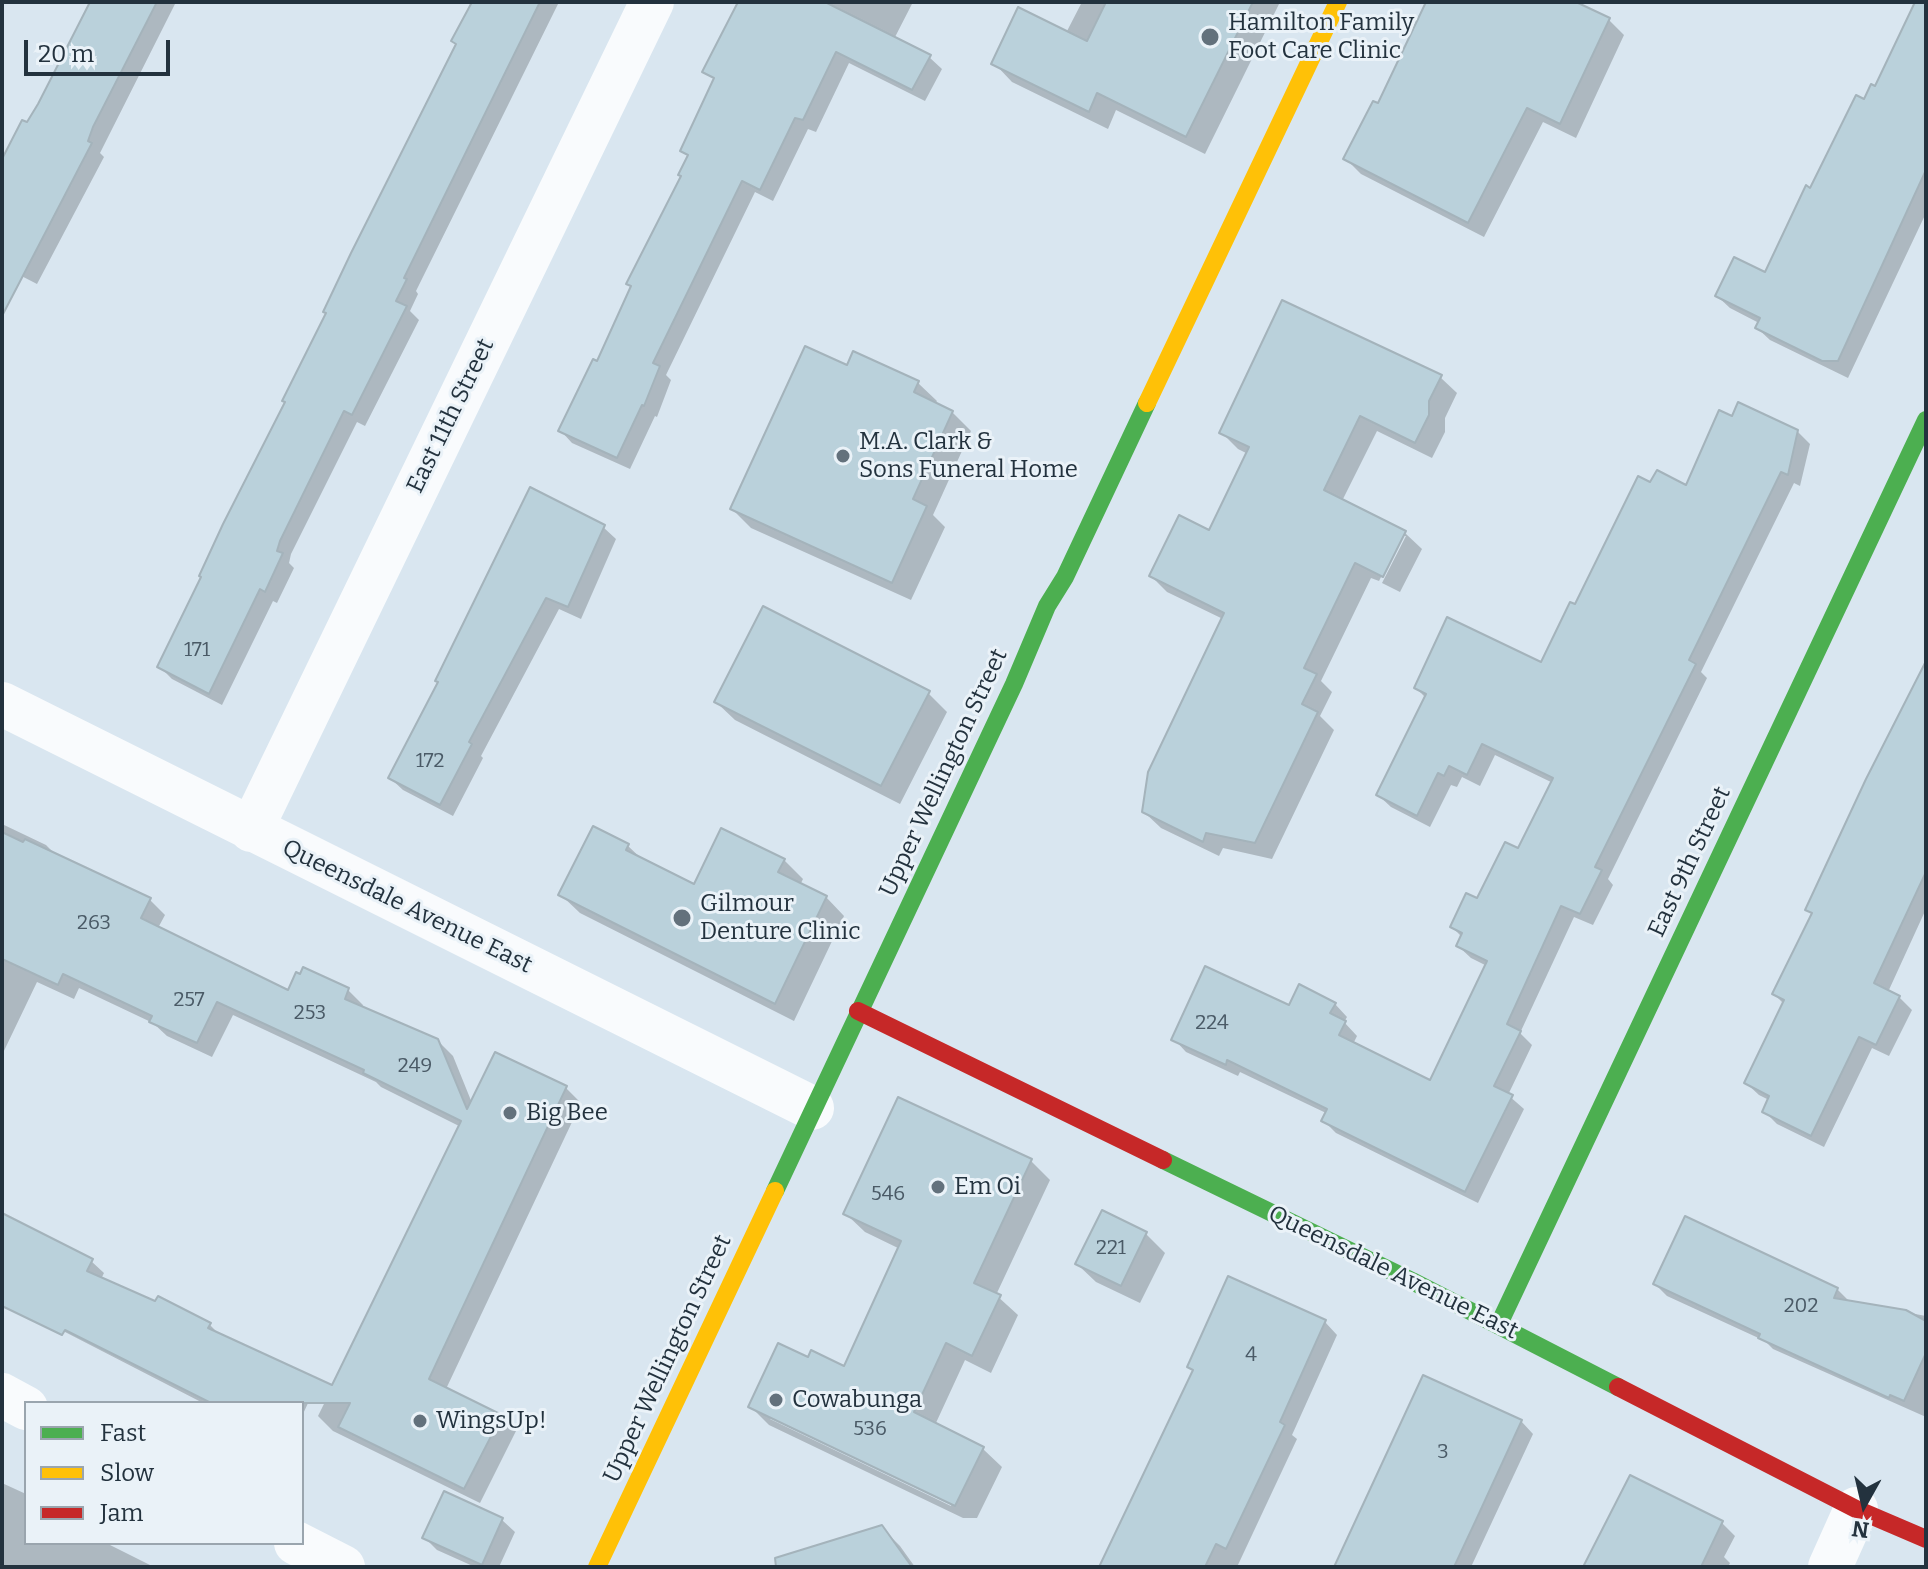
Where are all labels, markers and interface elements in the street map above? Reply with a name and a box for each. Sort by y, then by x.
place label: Hamilton Family Foot Care Clinic [1228,9,1414,65]
scale bar [28,24,174,74]
marker: Hamilton Family Foot Care Clinic [1199,26,1221,48]
text: 20 m [38,40,94,68]
street label: East 11th Street [401,334,501,498]
place label: M.A. Clark & Sons Funeral Home [859,428,1078,484]
marker: M.A. Clark & Sons Funeral Home [834,447,852,465]
house number: 171 [184,638,210,662]
street label: Upper Wellington Street [874,644,1014,902]
house number: 172 [416,749,444,773]
street label: East 9th Street [1643,782,1737,942]
street label: Queensdale Avenue East [277,834,537,980]
place label: Gilmour Denture Clinic [700,890,860,946]
marker: Gilmour Denture Clinic [671,907,693,929]
house number: 263 [77,911,111,935]
house number: 257 [173,988,205,1012]
house number: 253 [294,1001,326,1025]
house number: 224 [1195,1011,1229,1035]
house number: 249 [398,1054,432,1078]
place label: Big Bee [526,1099,608,1127]
marker: Big Bee [501,1104,519,1122]
place label: Em Oi [954,1173,1021,1201]
marker: Em Oi [929,1178,947,1196]
house number: 546 [871,1182,905,1206]
street label: Queensdale Avenue East [1263,1200,1523,1346]
street label: Upper Wellington Street [598,1230,738,1488]
house number: 221 [1096,1236,1126,1260]
house number: 202 [1784,1294,1818,1318]
house number: 4 [1245,1343,1257,1367]
place label: Cowabunga [792,1386,922,1414]
marker: Cowabunga [767,1391,785,1409]
legend [24,1401,304,1545]
place label: WingsUp! [436,1407,547,1435]
marker: WingsUp! [411,1412,429,1430]
house number: 536 [853,1417,887,1441]
text: Fast [100,1419,146,1447]
house number: 3 [1437,1440,1449,1464]
text: Slow [100,1459,154,1487]
north arrow [1824,1465,1904,1545]
text: Jam [100,1499,143,1527]
text: N [1850,1515,1871,1544]

